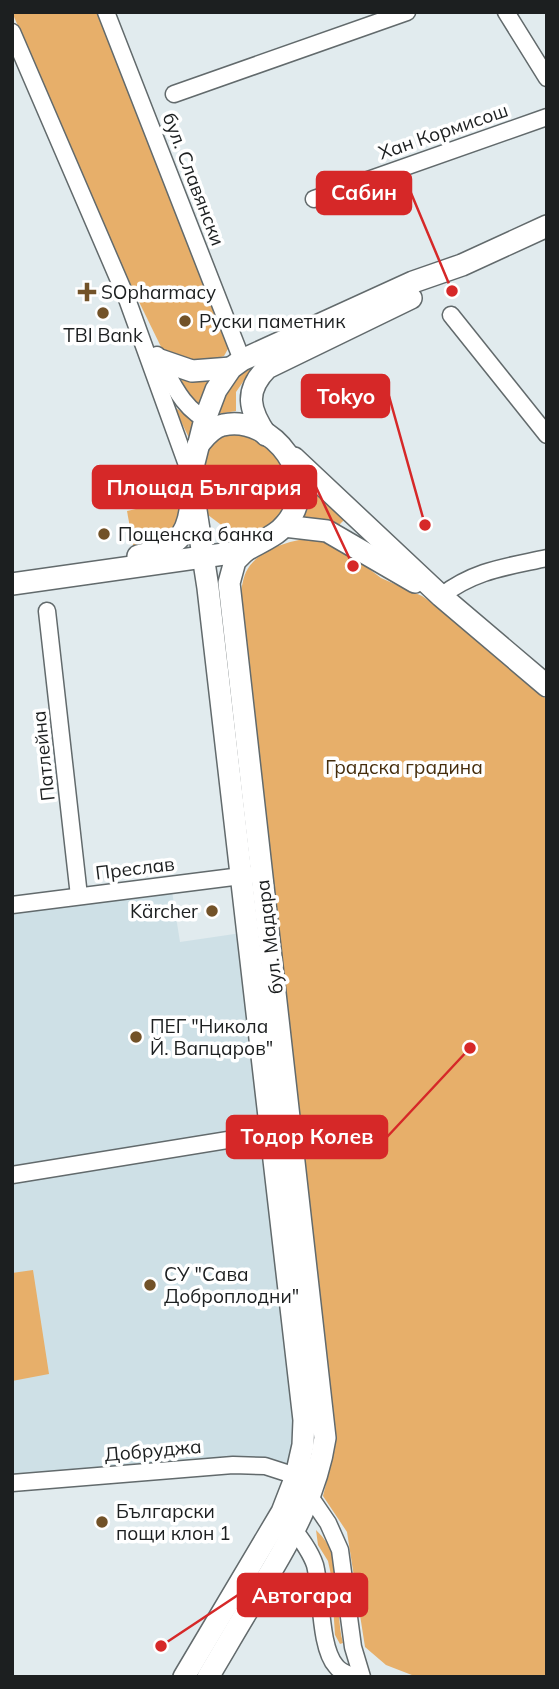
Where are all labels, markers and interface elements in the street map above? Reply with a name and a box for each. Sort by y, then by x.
street label: Хан Кормисош [375,98,511,164]
street label: бул. Славянски [158,109,230,249]
callout: Сабин [317,172,411,214]
text: Сабин [331,179,397,205]
place label: SOpharmacy [101,280,216,304]
marker: SOpharmacy [79,284,95,300]
marker: TBI Bank [95,305,111,321]
place label: Руски паметник [199,309,346,333]
marker: Руски паметник [177,313,193,329]
place label: TBI Bank [63,323,143,347]
callout: Tokyo [302,375,389,417]
text: Tokyo [317,383,375,409]
callout: Площад България [93,466,316,508]
text: Площад България [107,474,301,500]
place label: Пощенска банка [118,522,274,546]
marker: Пощенска банка [96,526,112,542]
street label: Патлейна [26,710,60,802]
park label: Градска градина [325,755,483,779]
street label: Преслав [94,851,176,885]
street label: бул. Мадара [250,878,288,996]
place label: Kärcher [130,899,198,923]
marker: Kärcher [204,903,220,919]
place label: ПЕГ "Никола Й. Вапцаров" [150,1014,273,1060]
marker: ПЕГ "Никола Й. Вапцаров" [128,1029,144,1045]
callout: Тодор Колев [227,1116,387,1158]
text: Тодор Колев [241,1123,373,1149]
place label: СУ "Сава Доброплодни" [164,1262,299,1308]
marker: СУ "Сава Доброплодни" [142,1277,158,1293]
street label: Добруджа [103,1434,203,1466]
place label: Български пощи клон 1 [116,1499,231,1545]
marker: Български пощи клон 1 [94,1514,110,1530]
callout: Автогара [238,1574,367,1616]
text: Автогара [252,1582,352,1608]

